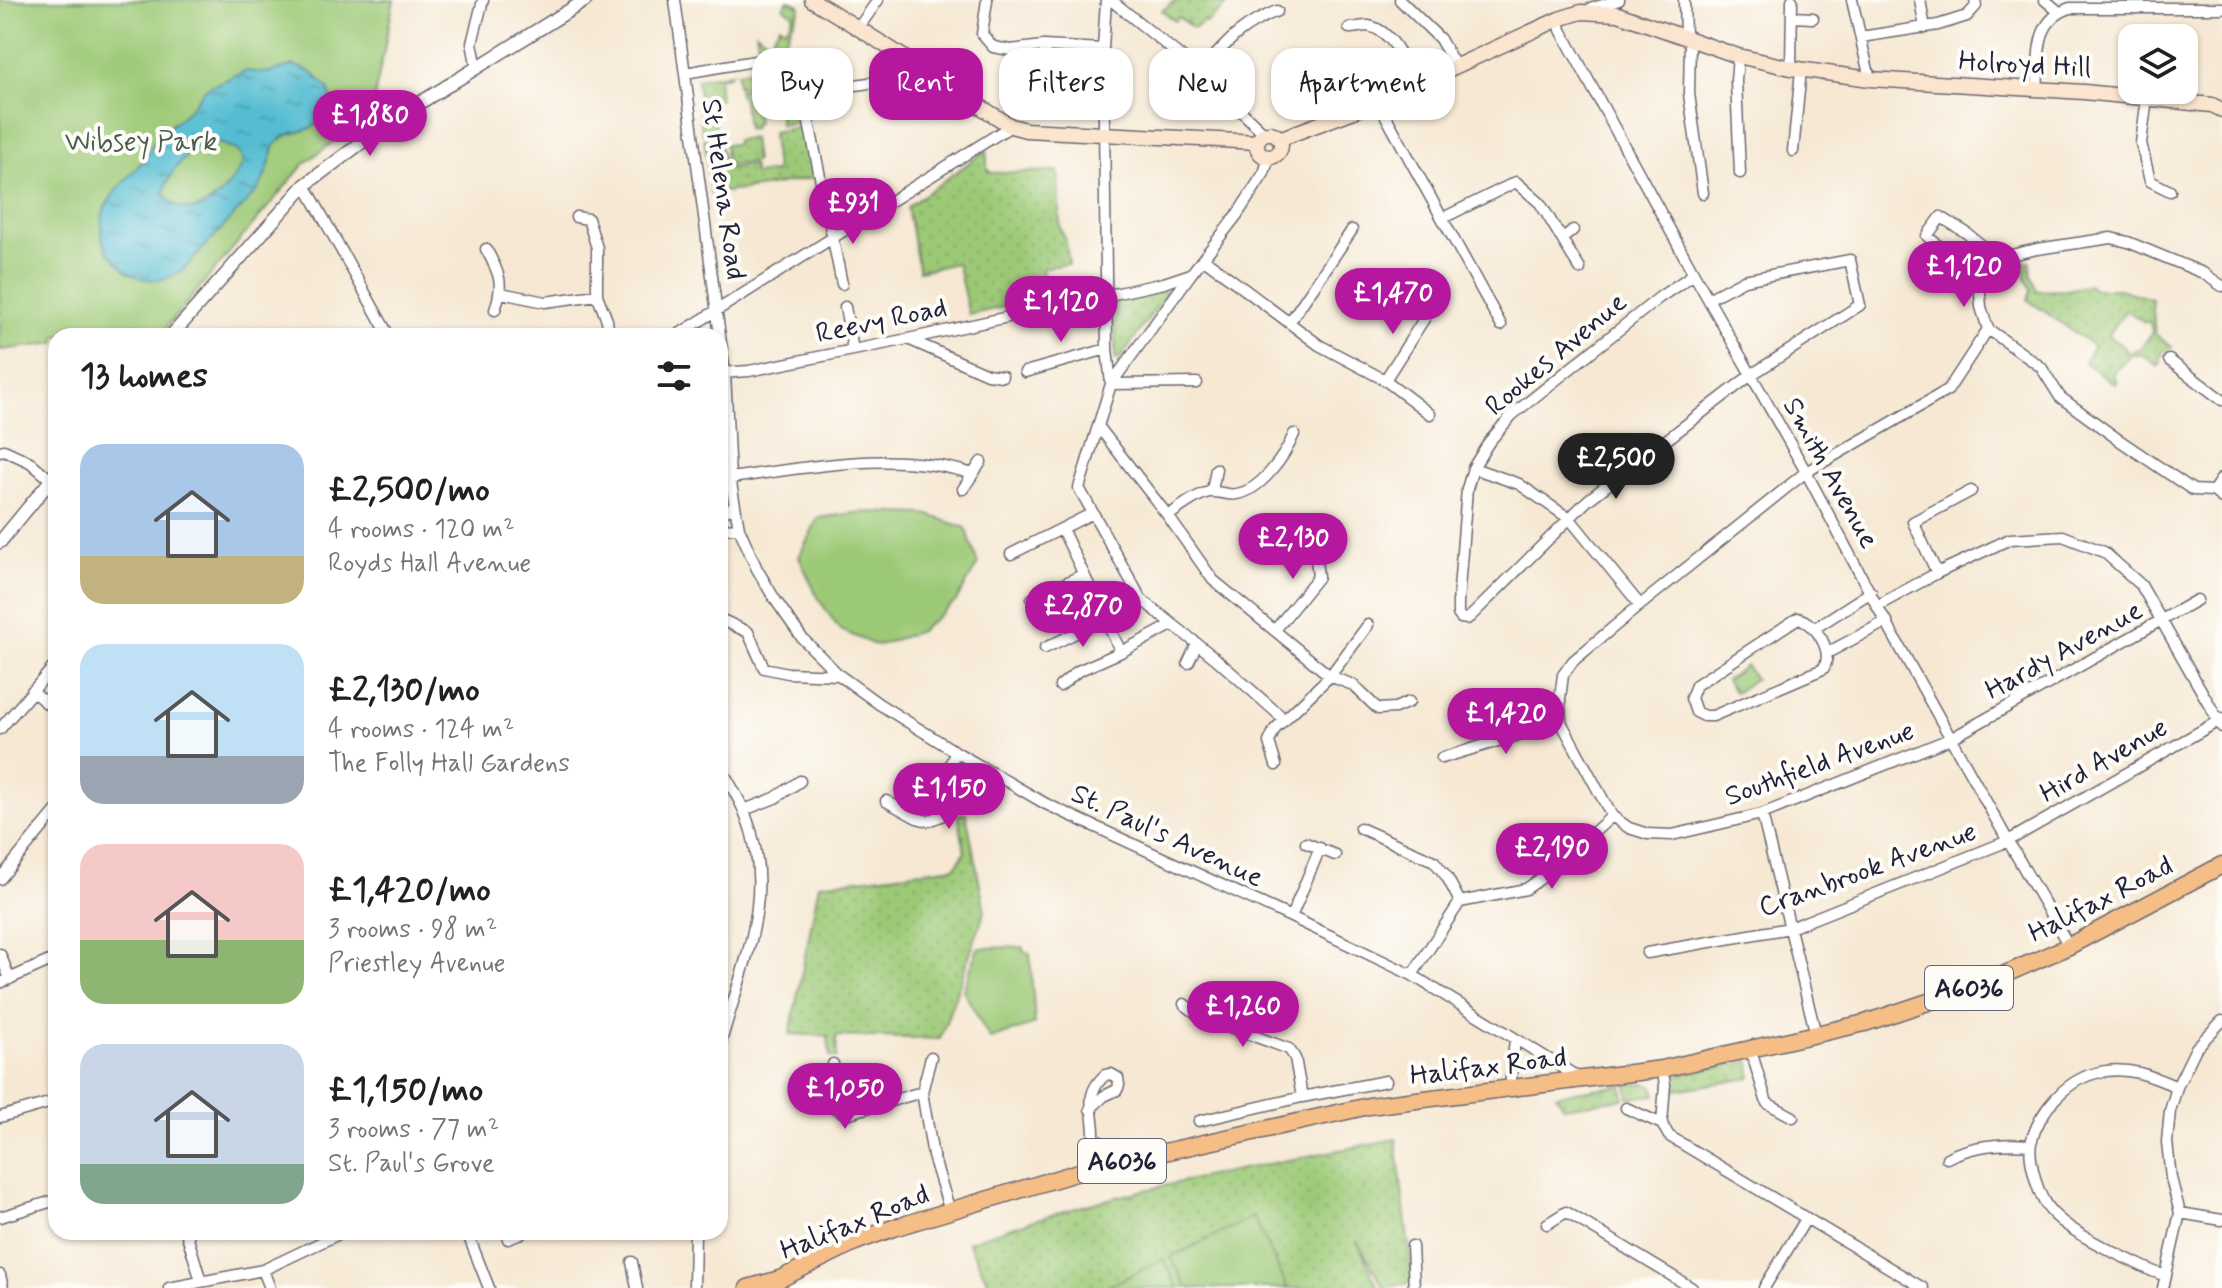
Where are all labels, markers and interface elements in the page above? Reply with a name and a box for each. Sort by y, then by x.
map controls [2118,24,2198,104]
button: layers [2118,24,2198,104]
street label: Holroyd Hill [1957,44,2092,87]
chip: Buy [752,48,853,120]
chip: Rent [869,48,983,120]
chip: Filters [999,48,1133,120]
chip: New [1149,48,1255,120]
chip: Apartment [1271,48,1455,120]
pin: £1,880 [305,90,435,158]
street label: St Helena Road [692,96,754,282]
text: £1,880 [331,99,409,133]
park label: Wibsey Park [65,124,217,161]
pin: £931 [806,178,900,246]
text: £931 [827,187,879,221]
pin: £1,120 [1899,241,2029,309]
text: £1,120 [1926,250,2002,284]
pin: £1,470 [1328,268,1458,336]
pin: £1,120 [996,276,1126,344]
text: £1,470 [1353,277,1433,311]
text: £1,120 [1023,285,1099,319]
street label: Rookes Avenue [1478,285,1635,425]
street label: Reevy Road [813,290,950,353]
text: 13 homes [80,354,208,399]
icon: filters [652,354,696,398]
street label: Smith Avenue [1773,391,1887,555]
pin: £2,500 [1551,433,1681,501]
text: £2,500 [1576,442,1656,476]
text: £2,500/mo [328,468,490,513]
icon: home [144,476,240,572]
text: 4 rooms · 120 m² [328,513,515,547]
pin: £2,130 [1228,513,1358,581]
text: £2,130 [1257,522,1329,556]
text: Royds Hall Avenue [328,547,531,581]
pin: £2,870 [1018,581,1148,649]
text: £2,870 [1043,590,1123,624]
street label: Hardy Avenue [1979,593,2150,710]
text: £2,130/mo [328,668,480,713]
icon: home [144,676,240,772]
pin: £1,420 [1441,688,1571,756]
text: £1,420 [1465,697,1547,731]
street label: Hird Avenue [2033,710,2175,813]
text: 4 rooms · 124 m² [328,713,514,747]
street label: Southfield Avenue [1720,713,1920,816]
text: The Folly Hall Gardens [328,747,570,781]
pin: £1,150 [884,763,1014,831]
text: £1,150 [911,772,987,806]
street label: St. Paul's Avenue [1065,776,1269,897]
street label: Cranbrook Avenue [1754,814,1982,927]
pin: £2,190 [1487,823,1617,891]
text: £2,190 [1514,832,1590,866]
street label: Halifax Road [2023,848,2180,952]
text: £1,420/mo [328,868,491,913]
icon: home [144,876,240,972]
text: 3 rooms · 98 m² [328,913,497,947]
text: Priestley Avenue [328,947,506,981]
road number: A6036 [1925,966,2013,1010]
pin: £1,260 [1178,981,1308,1049]
text: £1,260 [1205,990,1281,1024]
street label: Halifax Road [1408,1040,1569,1095]
pin: £1,050 [780,1063,910,1131]
text: £1,150/mo [328,1068,483,1113]
text: £1,050 [805,1072,885,1106]
icon: home [144,1076,240,1172]
text: 3 rooms · 77 m² [328,1113,499,1147]
road number: A6036 [1078,1139,1166,1183]
text: St. Paul's Grove [328,1147,494,1181]
street label: Halifax Road [775,1177,935,1270]

